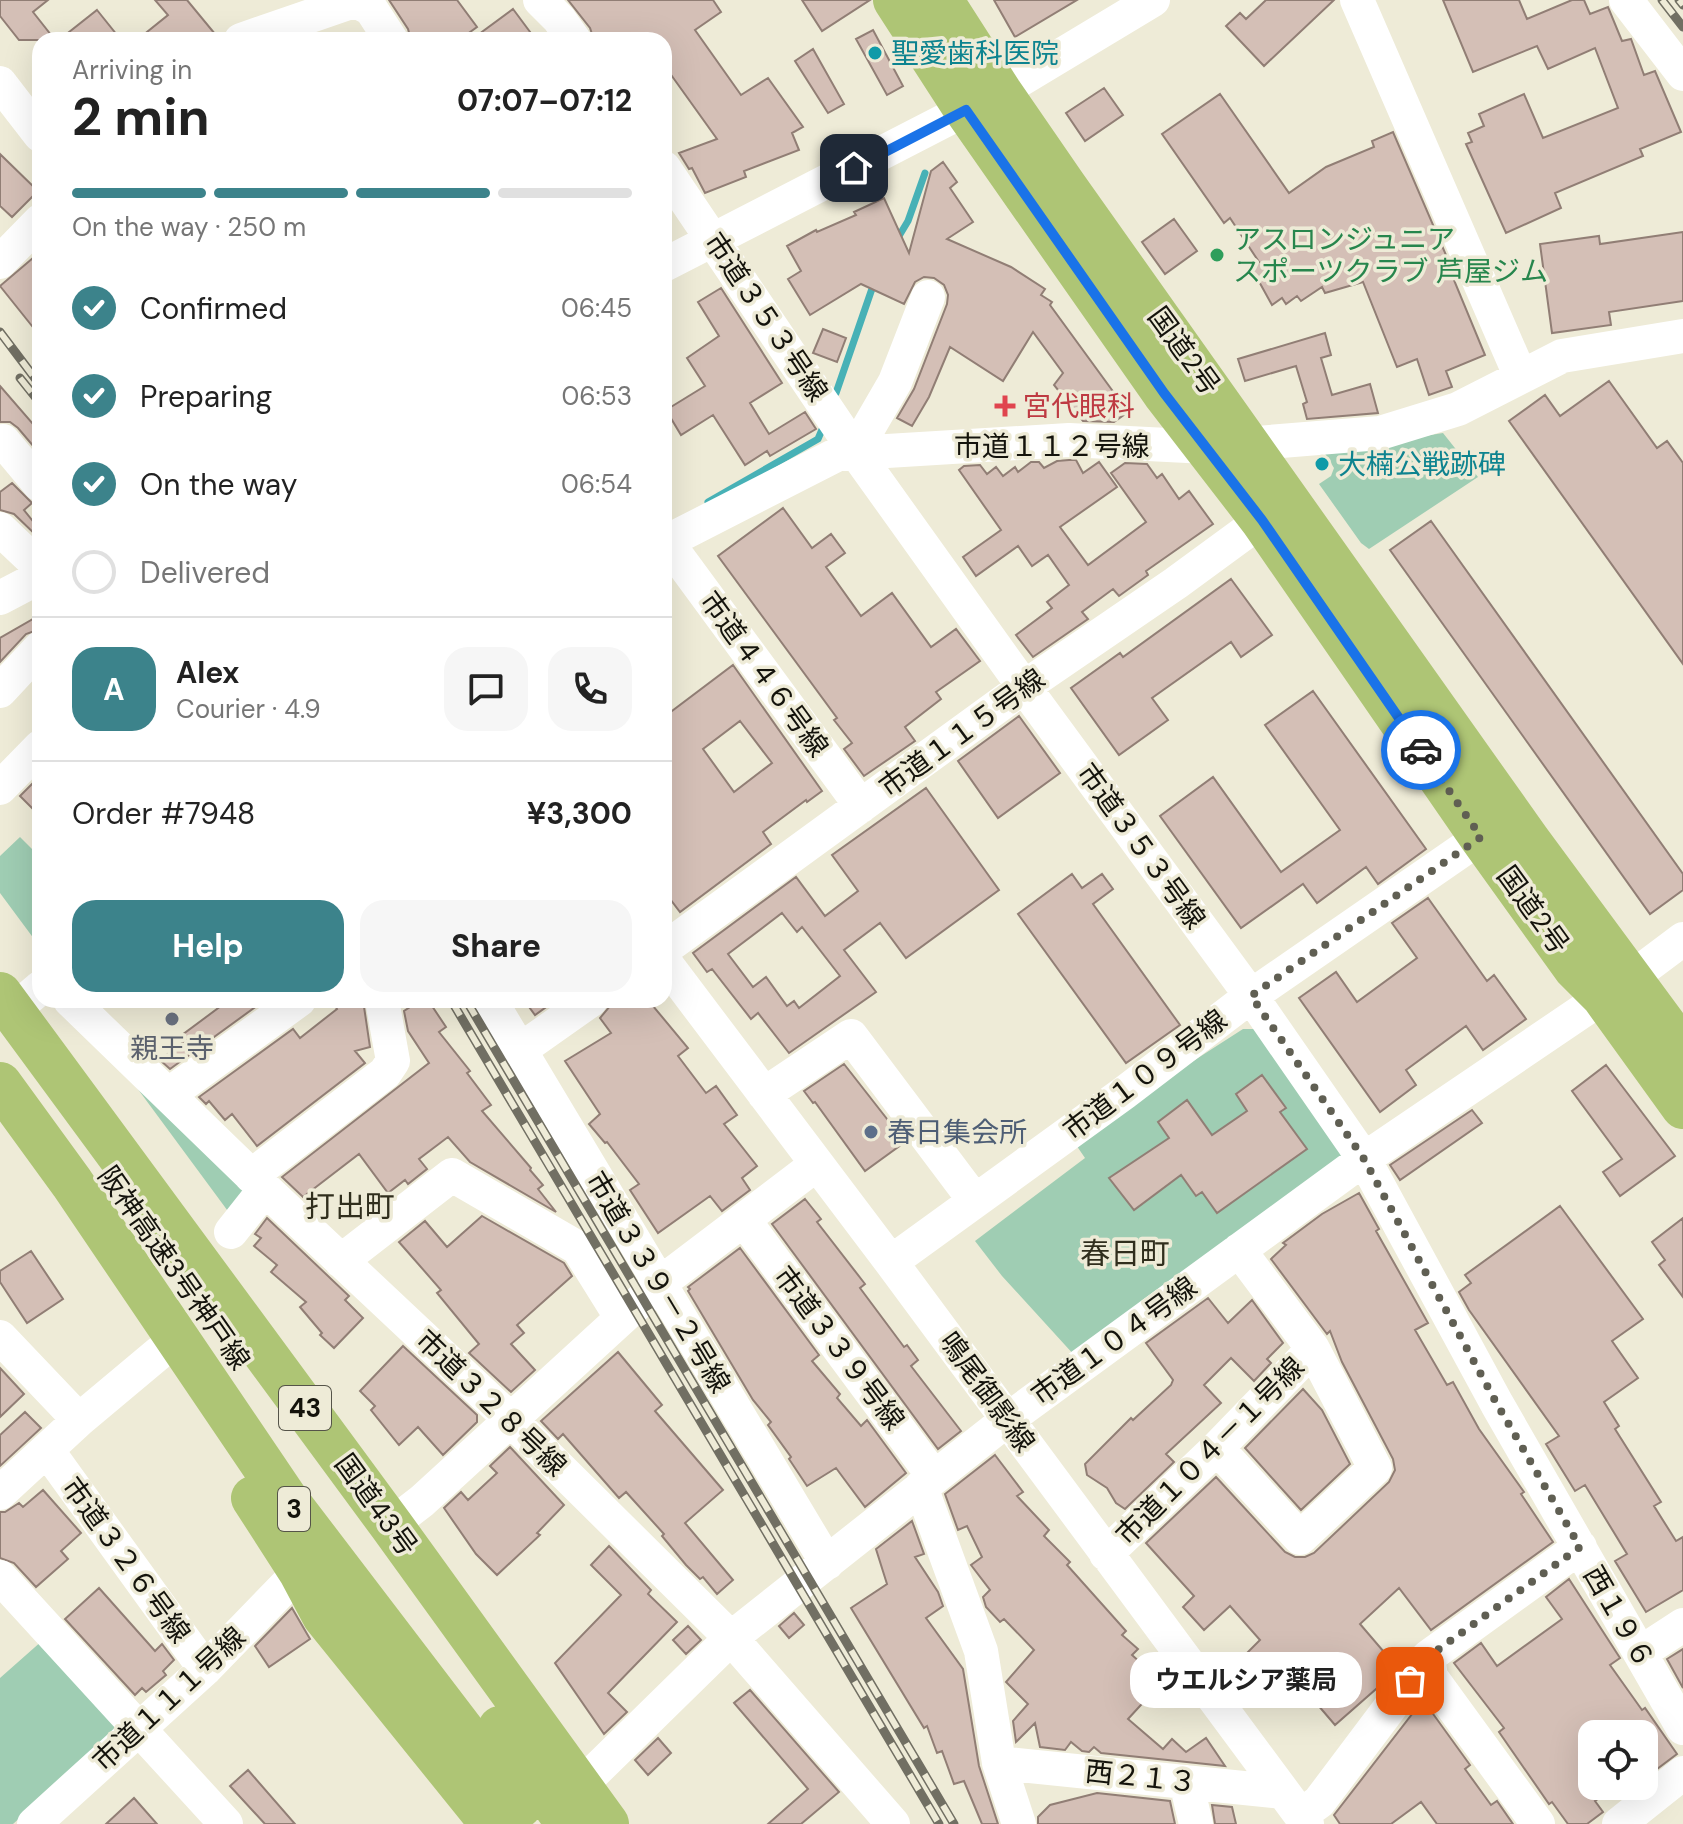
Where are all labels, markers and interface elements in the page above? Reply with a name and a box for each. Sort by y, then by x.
place label: 聖愛歯科医院 [891,35,1059,72]
marker: 聖愛歯科医院 [866,44,884,62]
text: Arriving in [72,53,192,87]
text: 07:07–07:12 [457,81,632,120]
text: 2 min [72,83,210,151]
pin [820,134,888,202]
icon: home [832,146,876,190]
text: On the way · 250 m [72,210,306,244]
place label: アスロンジュニア スポーツクラブ 芦屋ジム [1233,221,1548,290]
street label: 市道３５３号線 [696,225,836,409]
marker: アスロンジュニア スポーツクラブ 芦屋ジム [1208,246,1226,264]
icon: check [72,286,116,330]
text: Confirmed [140,289,287,328]
text: 06:45 [561,291,632,325]
street label: 国道2号 [1140,300,1228,402]
icon: check [72,374,116,418]
text: Preparing [140,377,272,416]
text: 06:53 [561,379,632,413]
place label: 宮代眼科 [1023,388,1135,425]
marker: 宮代眼科 [994,395,1016,417]
street label: 市道１１２号線 [954,428,1150,465]
place label: 大楠公戦跡碑 [1338,446,1506,483]
marker: 大楠公戦跡碑 [1313,455,1331,473]
icon: check [72,462,116,506]
text: On the way [140,465,297,504]
text: 06:54 [561,467,632,501]
text: Delivered [140,553,270,592]
street label: 市道４４６号線 [691,584,837,764]
button: chat [444,647,528,731]
button: phone [548,647,632,731]
text: Alex [176,653,239,692]
street label: 市道１１５号線 [872,660,1052,806]
text: A [103,670,125,709]
text: Courier · 4.9 [176,692,321,726]
courier [1381,710,1461,790]
icon: car [1399,728,1443,772]
street label: 市道３５３号線 [1068,756,1214,936]
text: Order #7948 [72,794,255,833]
text: ¥3,300 [527,794,632,833]
street label: 国道2号 [1489,859,1577,961]
button: Help [72,900,344,992]
button: Share [360,900,632,992]
street label: 市道１０９号線 [1056,1001,1234,1149]
marker: 親王寺 [163,1010,181,1028]
place label: 親王寺 [130,1030,214,1067]
place label: 春日集会所 [887,1114,1027,1151]
marker: 春日集会所 [862,1123,880,1141]
street label: 阪神高速3号神戸線 [90,1159,258,1377]
street label: 市道３３９－２号線 [577,1164,739,1400]
district label: 打出町 [305,1187,395,1226]
district label: 春日町 [1080,1234,1170,1273]
street label: 市道３３９号線 [765,1259,913,1437]
street label: 市道１０４号線 [1024,1268,1204,1414]
street label: 市道３２８号線 [408,1322,574,1484]
street label: 鳴尾御影線 [931,1324,1043,1460]
street label: 市道１０４－１号線 [1108,1349,1312,1553]
road number: 43 [279,1386,331,1430]
street label: 国道43号 [326,1447,426,1563]
street label: 市道３２６号線 [53,1470,199,1650]
road number: 3 [278,1487,310,1531]
street label: 西１９６ [1575,1559,1663,1675]
street label: 市道１１１号線 [85,1619,253,1779]
pin [1376,1647,1444,1715]
callout: ウエルシア薬局 [1130,1653,1362,1709]
icon: bag [1388,1659,1432,1703]
text: ウエルシア薬局 [1155,1663,1337,1697]
map controls [1578,1720,1658,1800]
button: locate [1578,1720,1658,1800]
street label: 西２１３ [1083,1753,1199,1801]

